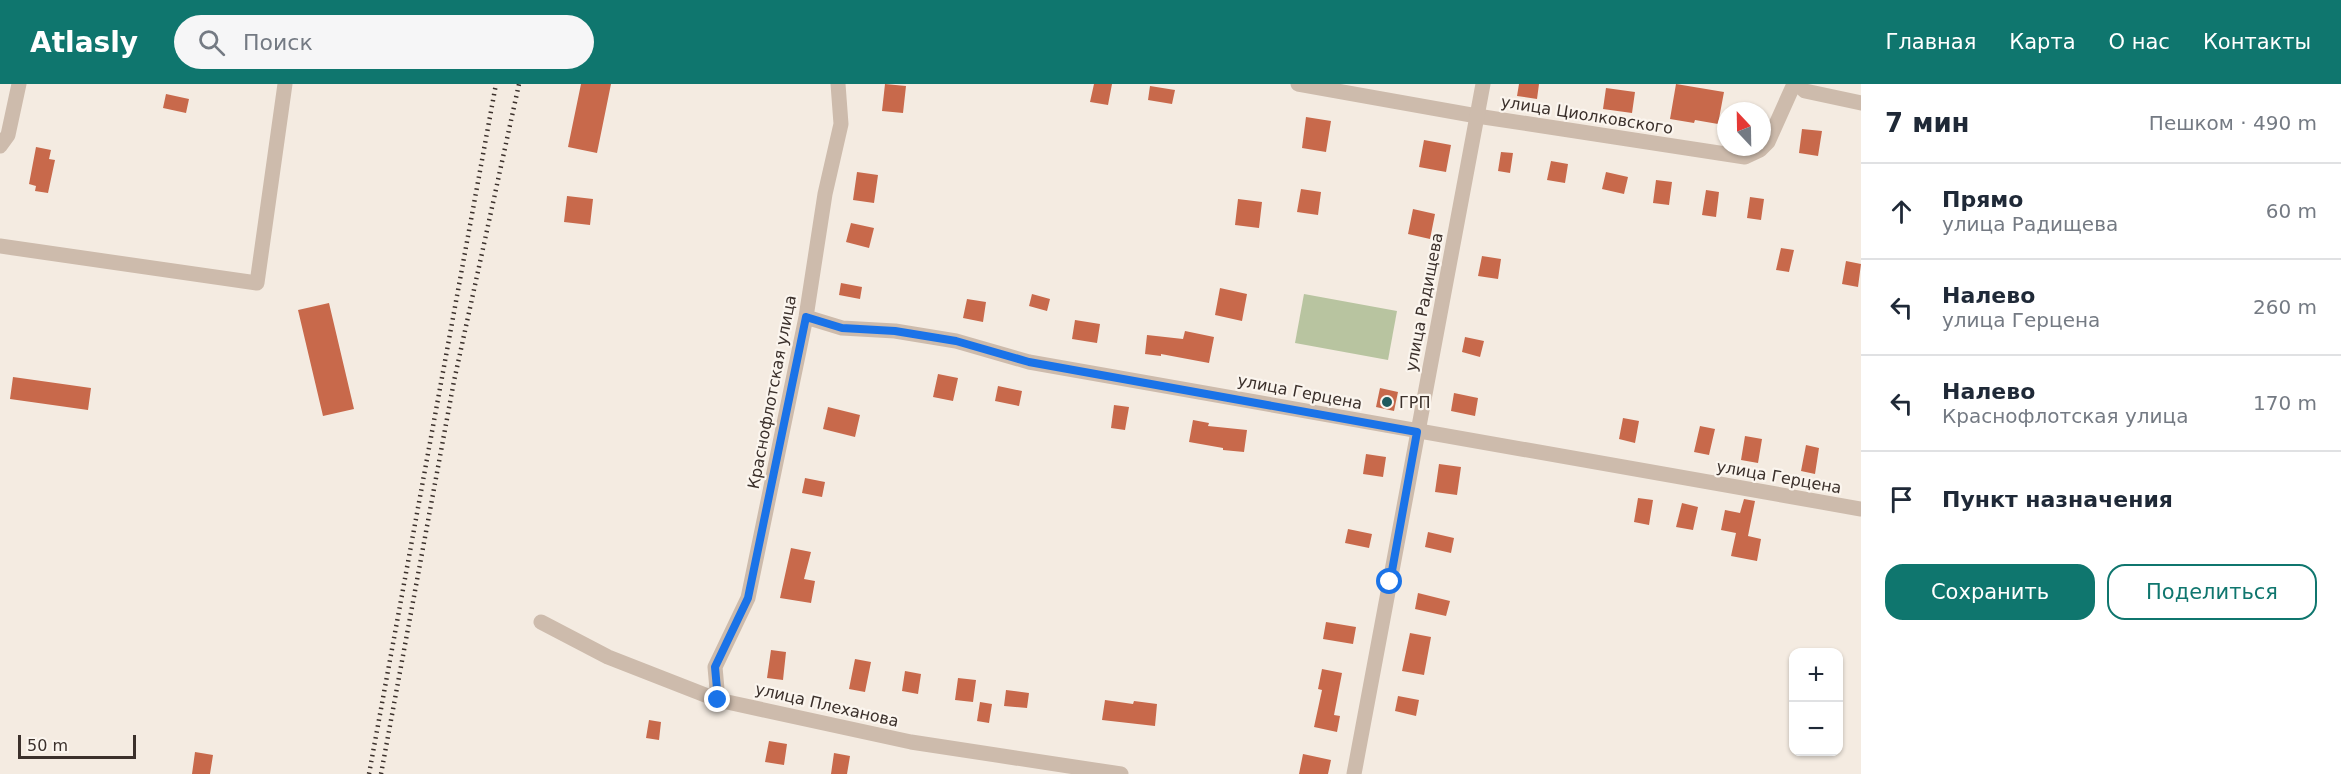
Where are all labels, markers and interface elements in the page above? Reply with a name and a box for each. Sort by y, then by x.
search box [174,15,594,69]
text: Atlasly [30,26,138,59]
icon: search [195,26,228,59]
text: Поиск [243,30,313,55]
text: Главная [1886,30,1976,54]
text: Карта [2009,30,2076,54]
text: О нас [2109,30,2170,54]
text: Контакты [2203,30,2311,54]
street label: улица Циолковского [1500,92,1674,138]
north arrow [1717,102,1771,156]
text: 7 мин [1885,108,1970,138]
text: Пешком · 490 m [2149,111,2317,135]
text: Прямо [1942,187,2023,212]
icon: ahead [1885,195,1918,228]
text: 60 m [2266,199,2317,223]
text: улица Радищева [1942,212,2118,236]
street label: улица Радищева [1401,231,1447,373]
text: Налево [1942,283,2035,308]
icon: left [1885,291,1918,324]
street label: Краснофлотская улица [744,293,800,491]
text: 260 m [2253,295,2317,319]
text: улица Герцена [1942,308,2100,332]
street label: улица Герцена [1236,371,1364,413]
text: Налево [1942,379,2035,404]
icon: left [1885,387,1918,420]
text: 170 m [2253,391,2317,415]
place label: ГРП [1399,393,1430,412]
marker: ГРП [1380,395,1394,409]
text: Краснофлотская улица [1942,404,2188,428]
street label: улица Герцена [1715,457,1843,497]
icon: arrive [1885,483,1918,516]
text: Пункт назначения [1942,487,2173,512]
button: Сохранить [1885,564,2095,620]
button: Поделиться [2107,564,2317,620]
route start [1376,568,1402,594]
map controls [1789,648,1843,756]
button: + [1789,648,1843,702]
street label: улица Плеханова [753,679,901,731]
route end [704,686,730,712]
button: − [1789,702,1843,756]
scale bar [18,732,136,760]
text: 50 m [27,736,68,755]

